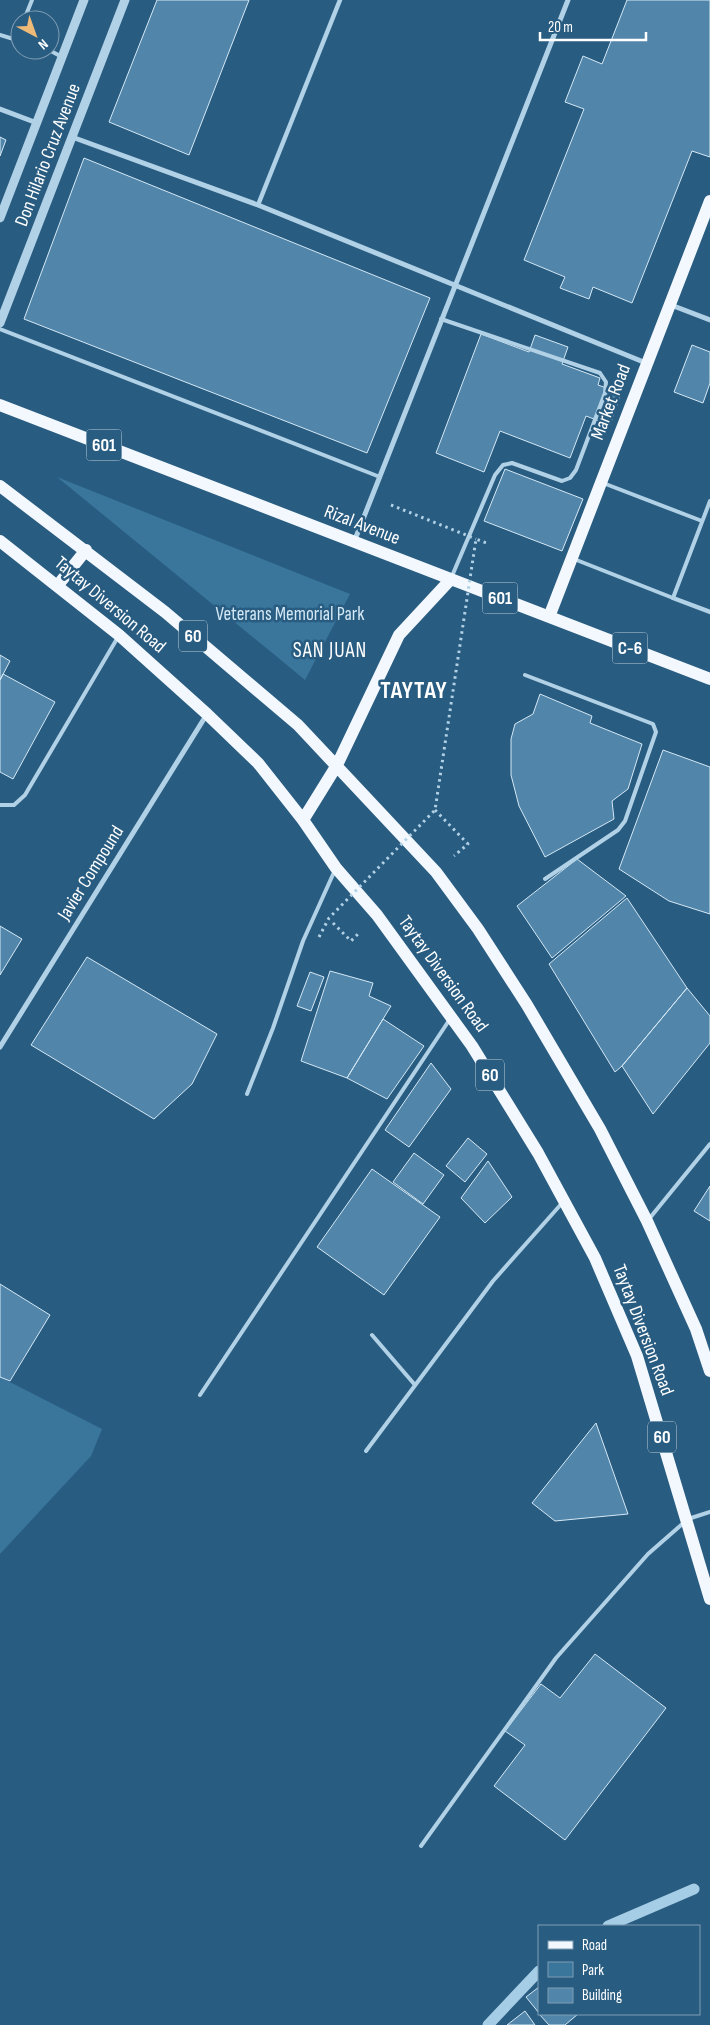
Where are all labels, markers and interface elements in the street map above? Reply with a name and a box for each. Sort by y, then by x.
north arrow [10,10,60,60]
scale bar [540,10,646,42]
text: 20 m [548,18,573,37]
text: N [35,36,52,53]
street label: Don Hilario Cruz Avenue [10,80,86,230]
street label: Market Road [586,361,636,443]
road number: 601 [86,430,122,460]
street label: Rizal Avenue [321,500,403,550]
street label: Taytay Diversion Road [50,552,170,658]
road number: 601 [482,582,518,614]
park label: Veterans Memorial Park [216,603,365,626]
road number: 60 [179,620,207,652]
road number: C-6 [612,632,648,664]
district label: SAN JUAN [293,638,367,663]
district label: TAYTAY [380,676,448,705]
street label: Javier Compound [52,822,129,925]
street label: Taytay Diversion Road [393,911,493,1037]
road number: 60 [476,1060,504,1090]
street label: Taytay Diversion Road [607,1261,679,1399]
road number: 60 [648,1421,676,1452]
legend [538,1925,700,2015]
text: Road [582,1936,607,1955]
text: Park [582,1961,604,1980]
text: Building [582,1986,622,2005]

